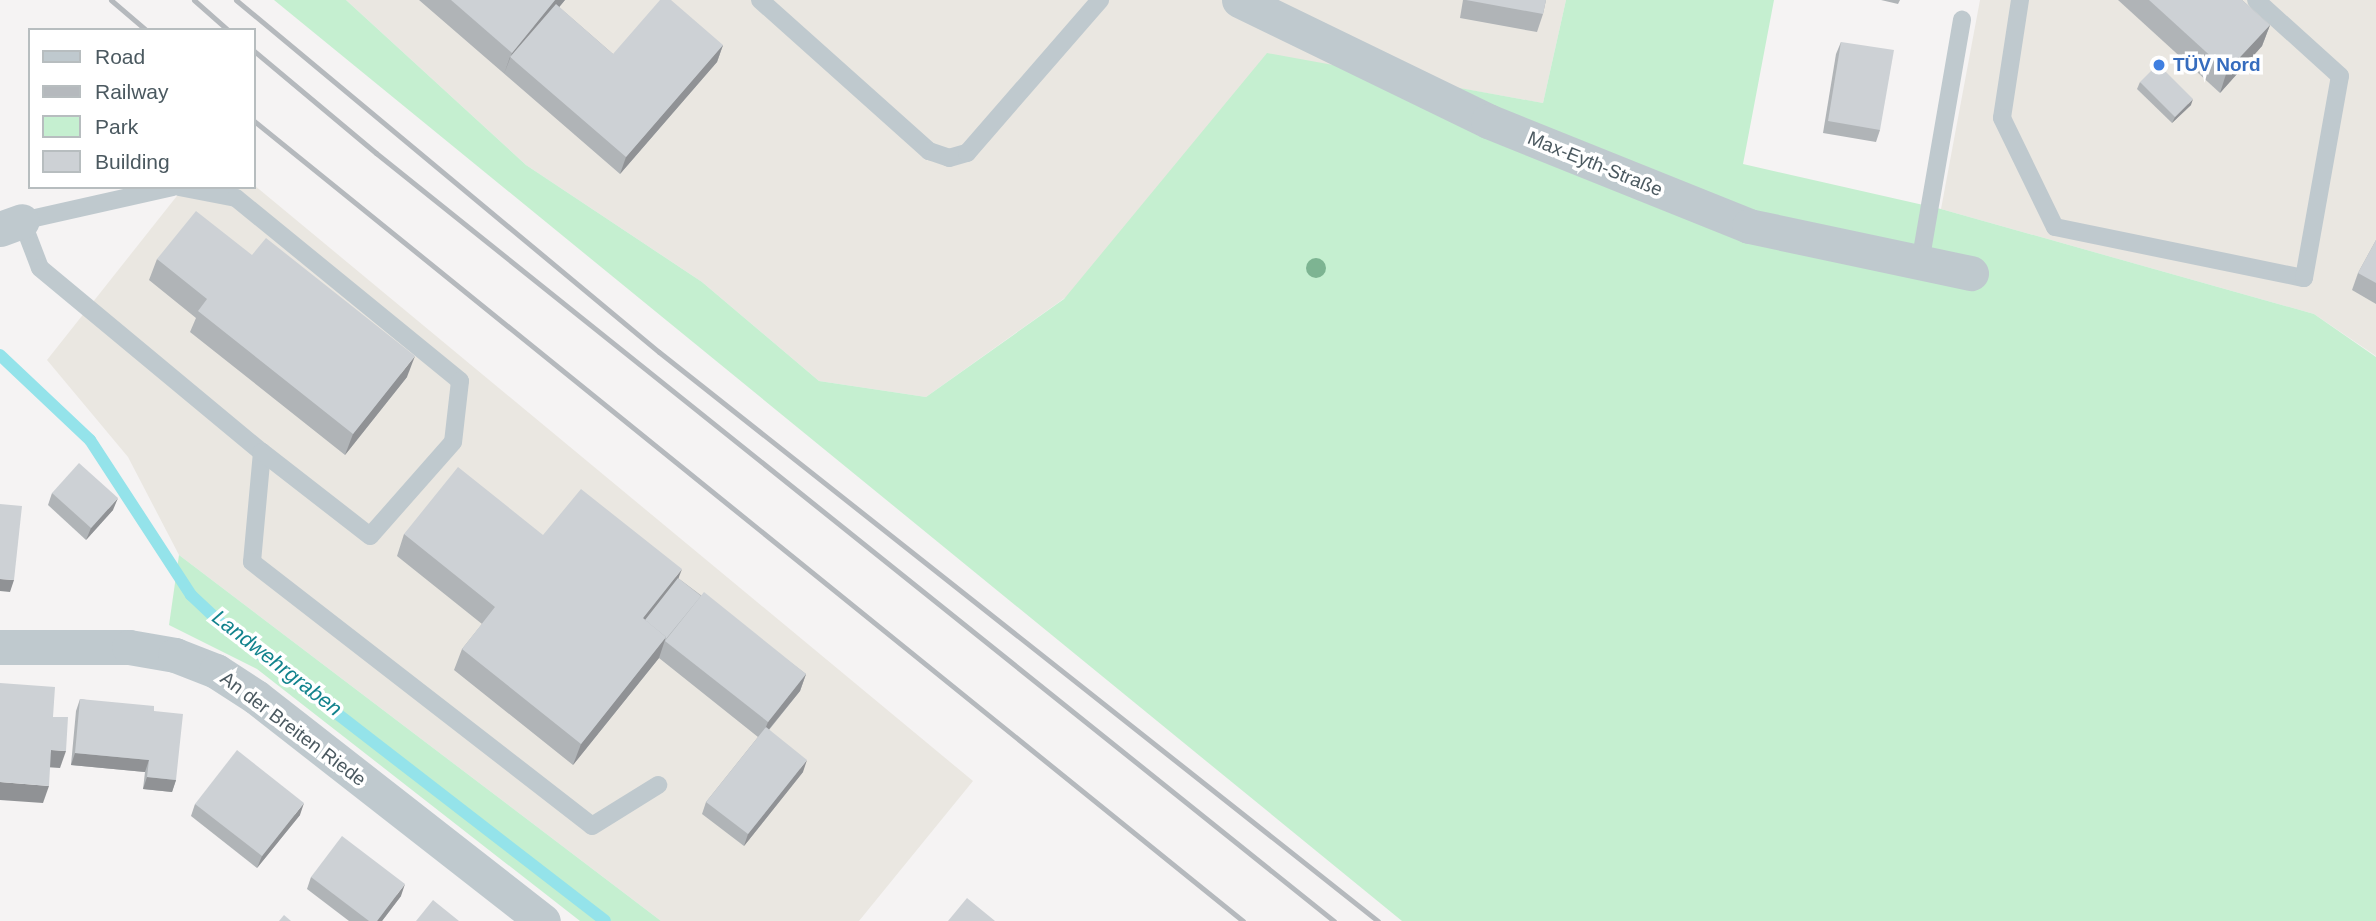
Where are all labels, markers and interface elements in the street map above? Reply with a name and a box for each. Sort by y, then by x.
legend [28,28,256,189]
text: Road [95,45,145,68]
place label: TÜV Nord [2173,54,2261,76]
marker: TÜV Nord [2151,57,2167,73]
text: Railway [95,80,169,103]
text: Park [95,115,138,138]
street label: Max-Eyth-Straße [1524,127,1666,201]
text: Building [95,150,170,173]
water label: Landwehrgraben [207,605,347,721]
street label: An der Breiten Riede [216,667,370,791]

